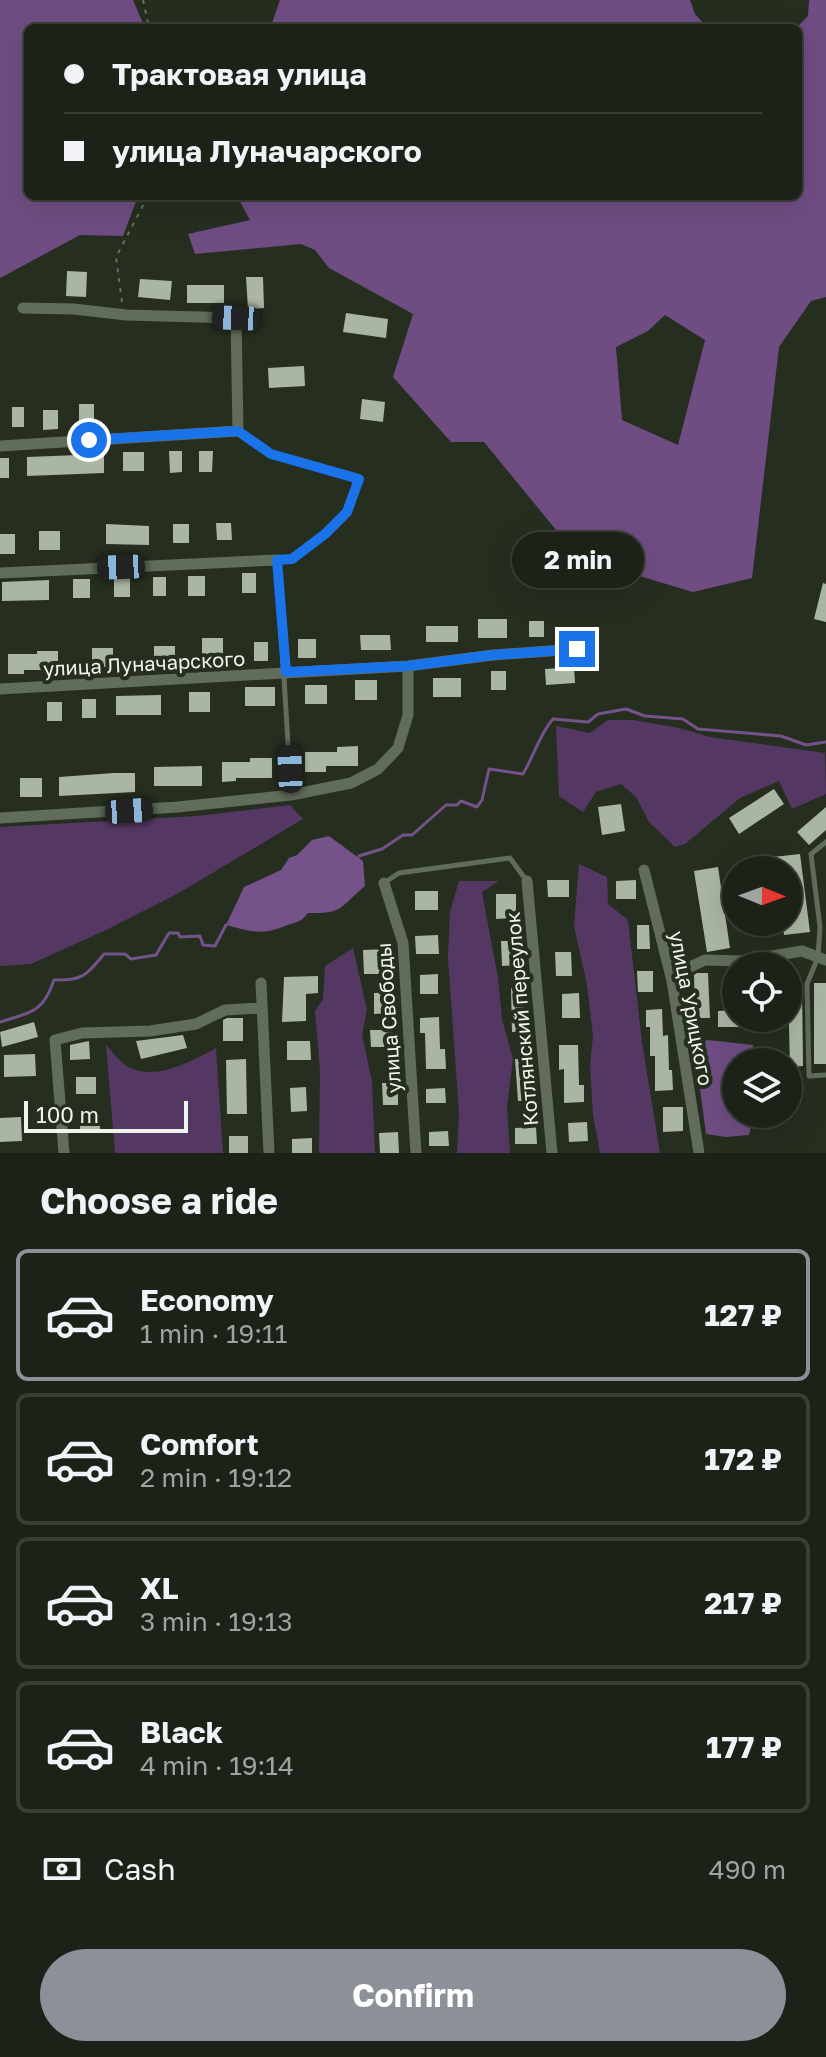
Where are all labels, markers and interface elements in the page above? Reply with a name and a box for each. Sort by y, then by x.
text: Трактовая улица [112,56,367,92]
text: улица Луначарского [112,133,422,169]
car [212,305,260,331]
route start [71,422,107,458]
callout: 2 min [511,533,643,589]
text: 2 min [544,544,612,575]
car [97,554,145,580]
route end [559,631,595,667]
street label: улица Луначарского [42,646,246,680]
car [277,745,303,793]
car [104,797,154,825]
north arrow [722,856,802,936]
map controls [722,856,802,1128]
street label: Котлянский переулок [500,911,542,1127]
street label: улица Урицкого [665,929,719,1087]
street label: улица Свободы [371,942,405,1094]
button: locate [722,952,802,1032]
button: layers [722,1048,802,1128]
scale bar [24,1097,188,1133]
text: 100 m [36,1101,99,1128]
text: Choose a ride [40,1179,278,1222]
icon: car [44,1279,116,1351]
text: Economy [140,1282,274,1318]
text: 127 ₽ [704,1297,782,1333]
text: 1 min · 19:11 [140,1318,287,1349]
icon: car [44,1423,116,1495]
text: Comfort [140,1426,259,1462]
text: 172 ₽ [704,1441,782,1477]
text: 2 min · 19:12 [140,1462,292,1493]
icon: car [44,1567,116,1639]
text: XL [140,1570,179,1606]
text: 217 ₽ [704,1585,782,1621]
text: 3 min · 19:13 [140,1606,292,1637]
icon: car [44,1711,116,1783]
text: Black [140,1714,223,1750]
text: 177 ₽ [706,1729,782,1765]
text: 4 min · 19:14 [140,1750,294,1781]
icon: cash [40,1847,84,1891]
text: Cash [104,1851,176,1887]
text: 490 m [709,1854,786,1885]
button: Confirm [40,1949,786,2041]

